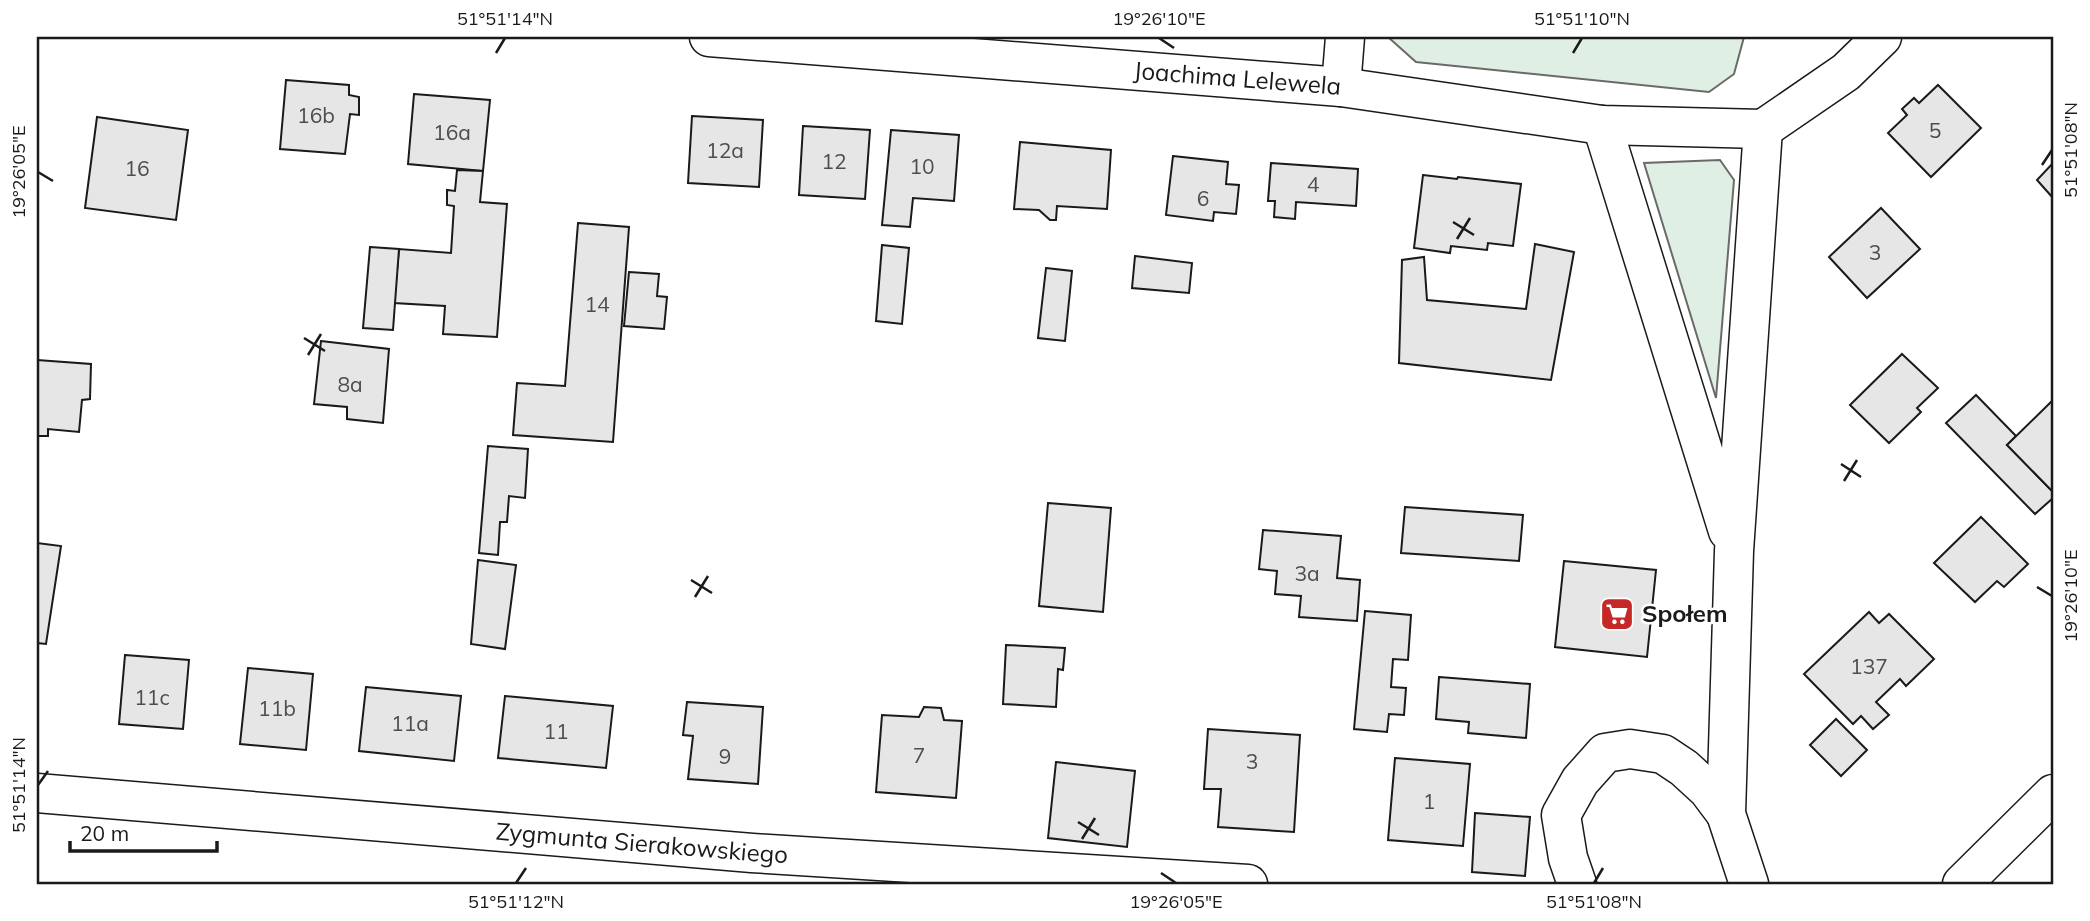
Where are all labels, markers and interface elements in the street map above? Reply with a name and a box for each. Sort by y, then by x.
text: 51°51'14"N [457,7,553,30]
text: 19°26'10"E [1112,7,1206,30]
text: 51°51'10"N [1534,7,1630,30]
street label: Joachima Lelewela [1133,55,1342,101]
house number: 16b [297,102,335,128]
text: 51°51'08"N [2059,102,2082,198]
house number: 5 [1929,117,1941,143]
house number: 16a [433,119,471,145]
text: 19°26'05"E [7,125,30,219]
house number: 12a [706,137,744,163]
house number: 12 [821,148,847,174]
house number: 10 [909,153,935,179]
house number: 16 [124,155,150,181]
house number: 4 [1307,171,1320,197]
house number: 6 [1197,185,1209,211]
house number: 3 [1869,239,1881,265]
house number: 14 [584,291,610,317]
house number: 8a [337,371,363,397]
text: 19°26'10"E [2059,549,2082,643]
house number: 3a [1294,560,1320,586]
supermarket icon: Społem [1598,595,1636,633]
place label: Społem [1642,598,1728,628]
house number: 137 [1850,653,1888,679]
house number: 11c [134,684,170,710]
house number: 11b [258,695,296,721]
house number: 11a [391,710,429,736]
house number: 11 [543,718,569,744]
text: 51°51'14"N [7,737,30,833]
house number: 7 [913,742,925,768]
house number: 9 [719,743,731,769]
house number: 3 [1246,748,1258,774]
house number: 1 [1423,788,1435,814]
scale bar [70,809,217,853]
street label: Zygmunta Sierakowskiego [495,816,789,869]
text: 20 m [80,820,129,846]
text: 51°51'12"N [468,890,564,913]
text: 19°26'05"E [1129,890,1223,913]
text: 51°51'08"N [1546,890,1642,913]

